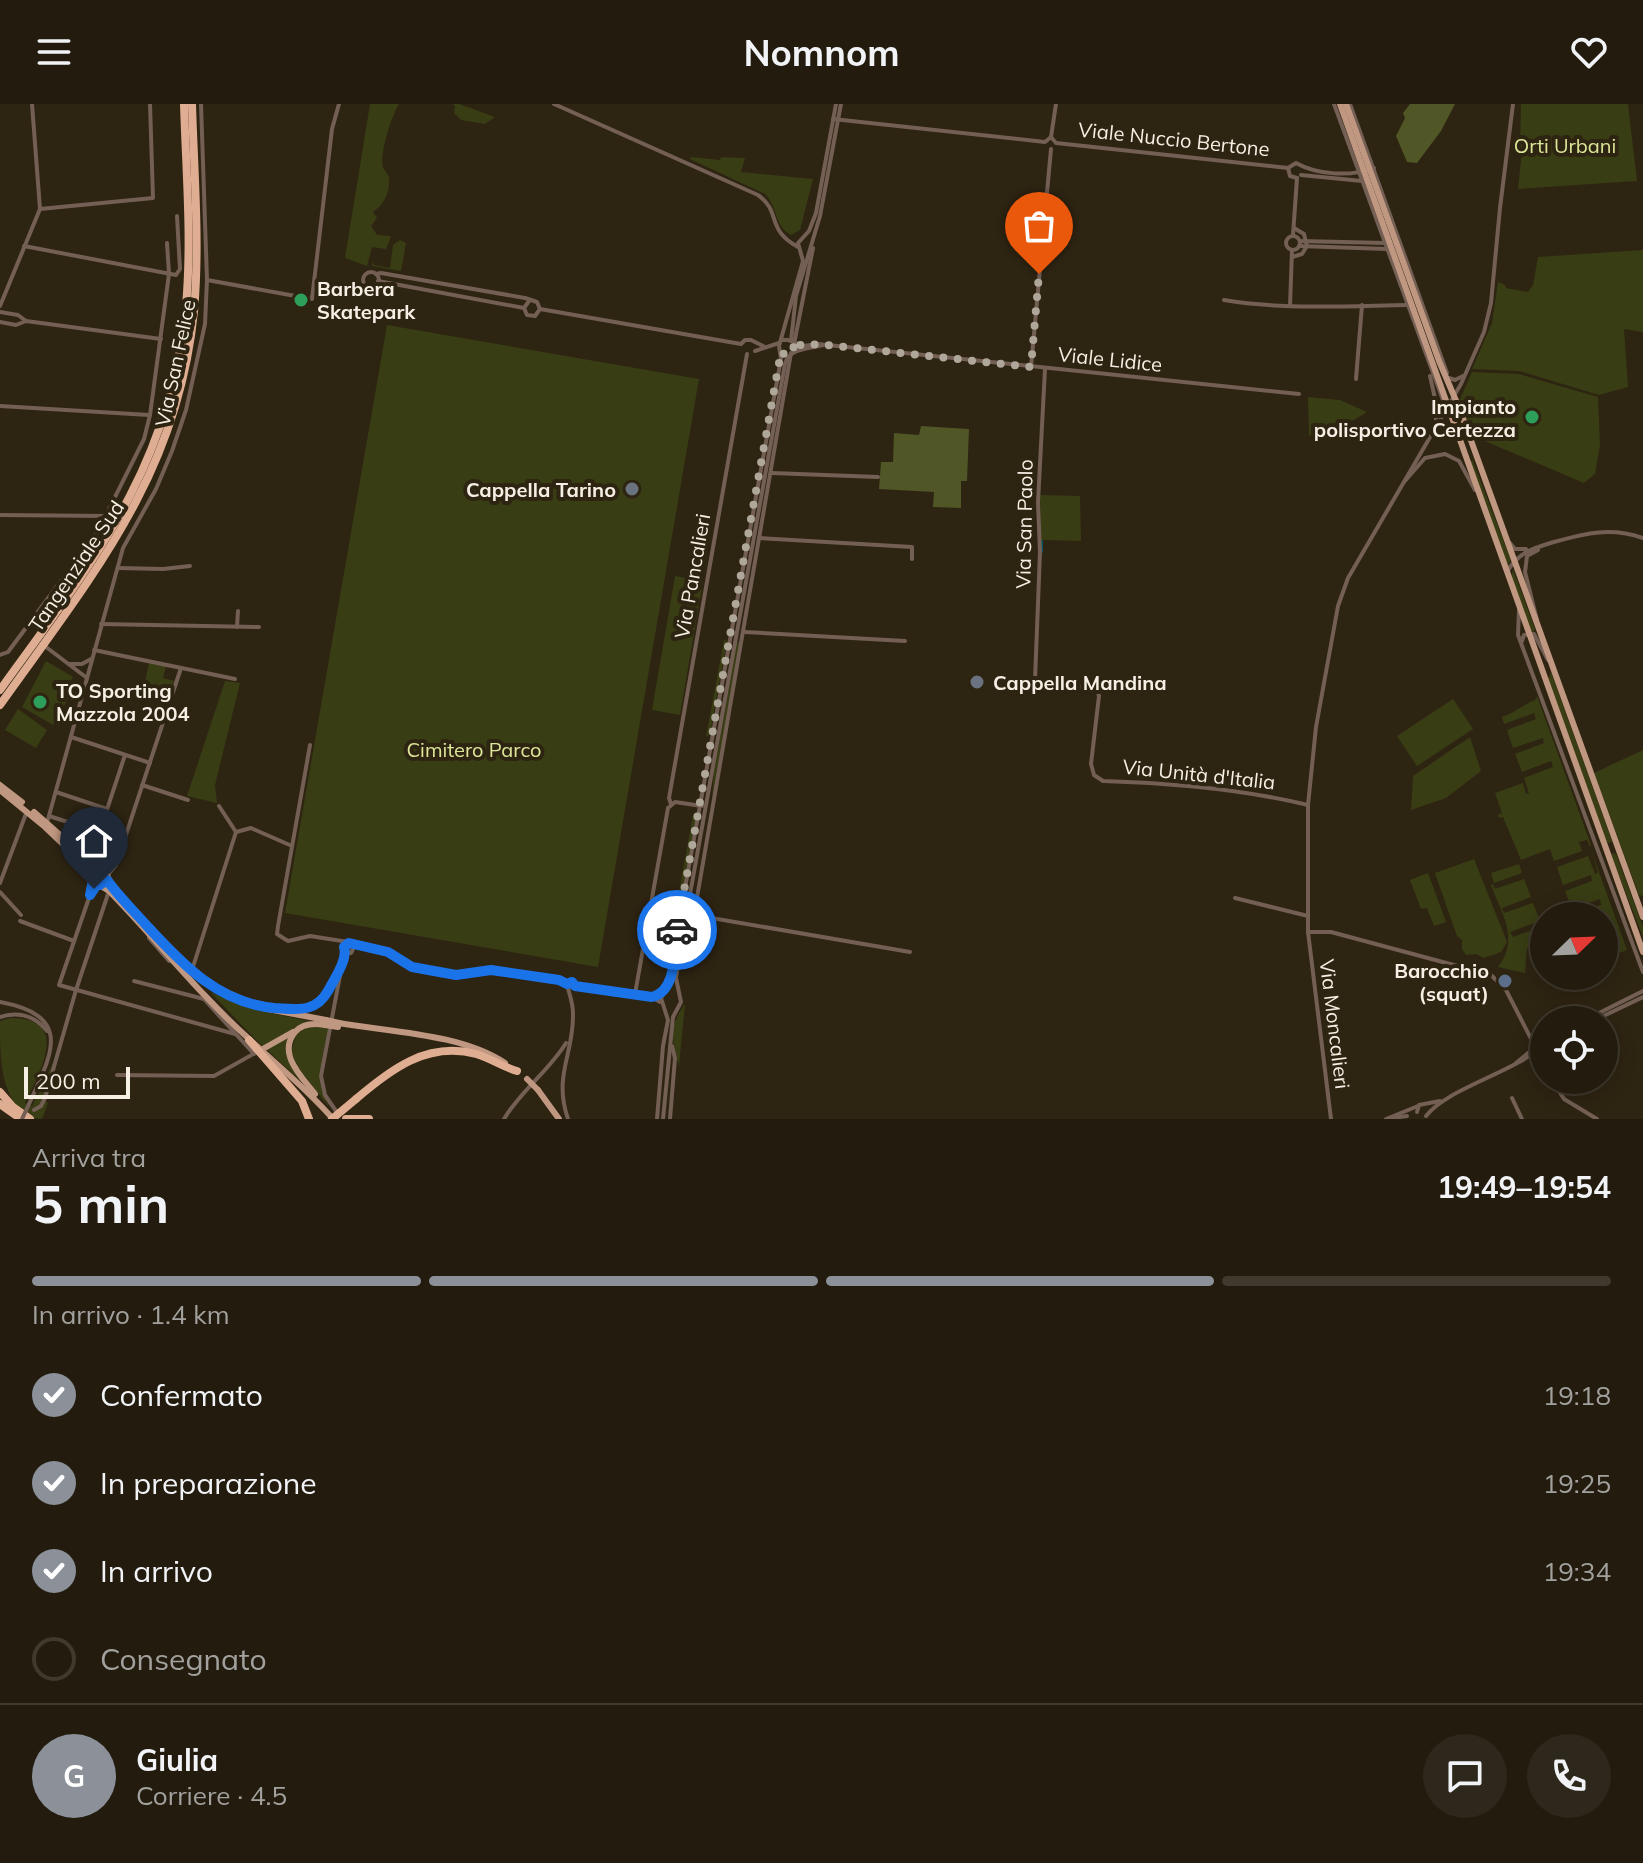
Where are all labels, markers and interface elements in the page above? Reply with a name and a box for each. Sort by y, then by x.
icon: menu [32,30,76,74]
text: Nomnom [743,30,900,75]
icon: heart [1567,30,1611,74]
street label: Viale Nuccio Bertone [1077,117,1271,161]
park label: Orti Urbani [1514,133,1616,158]
pin [1005,192,1073,274]
icon: bag [1017,204,1061,248]
place label: Barbera Skatepark [317,276,416,324]
marker: Barbera Skatepark [292,291,310,309]
street label: Via San Felice [149,297,201,429]
street label: Viale Lidice [1057,341,1163,377]
place label: Impianto polisportivo Certezza [1314,394,1516,442]
marker: Impianto polisportivo Certezza [1523,408,1541,426]
street label: Via San Paolo [1010,459,1038,589]
place label: Cappella Tarino [466,477,616,502]
marker: Cappella Tarino [623,480,641,498]
street label: Tangenziale Sud [23,496,129,636]
street label: Via Pancalieri [669,512,715,640]
place label: Cappella Mandina [993,670,1167,695]
marker: Cappella Mandina [968,673,986,691]
place label: TO Sporting Mazzola 2004 [56,678,190,726]
marker: TO Sporting Mazzola 2004 [31,693,49,711]
park label: Cimitero Parco [406,737,542,762]
street label: Via Unità d'Italia [1121,754,1277,794]
pin [60,807,128,889]
icon: home [72,819,116,863]
courier [637,890,717,970]
north arrow [1530,902,1618,990]
map controls [1530,902,1618,1094]
icon: car [655,908,699,952]
street label: Via Moncalieri [1315,958,1355,1090]
place label: Barocchio (squat) [1394,958,1489,1006]
marker: Barocchio (squat) [1496,972,1514,990]
button: locate [1530,1006,1618,1094]
scale bar [24,1063,130,1099]
text: 200 m [36,1067,101,1095]
text: Arriva tra [32,1141,146,1174]
text: 19:49–19:54 [1437,1168,1611,1206]
text: 5 min [32,1171,169,1236]
text: In arrivo · 1.4 km [32,1298,230,1331]
icon: check [32,1373,76,1417]
text: Confermato [100,1376,263,1414]
text: 19:18 [1543,1379,1611,1412]
icon: check [32,1461,76,1505]
text: In preparazione [100,1464,317,1502]
text: 19:25 [1543,1467,1611,1500]
icon: check [32,1549,76,1593]
text: In arrivo [100,1552,213,1590]
text: 19:34 [1543,1555,1611,1588]
text: Consegnato [100,1640,267,1678]
button: chat [1423,1734,1507,1818]
button: phone [1527,1734,1611,1818]
text: Giulia [136,1741,218,1779]
text: G [63,1757,85,1795]
text: Corriere · 4.5 [136,1779,287,1812]

